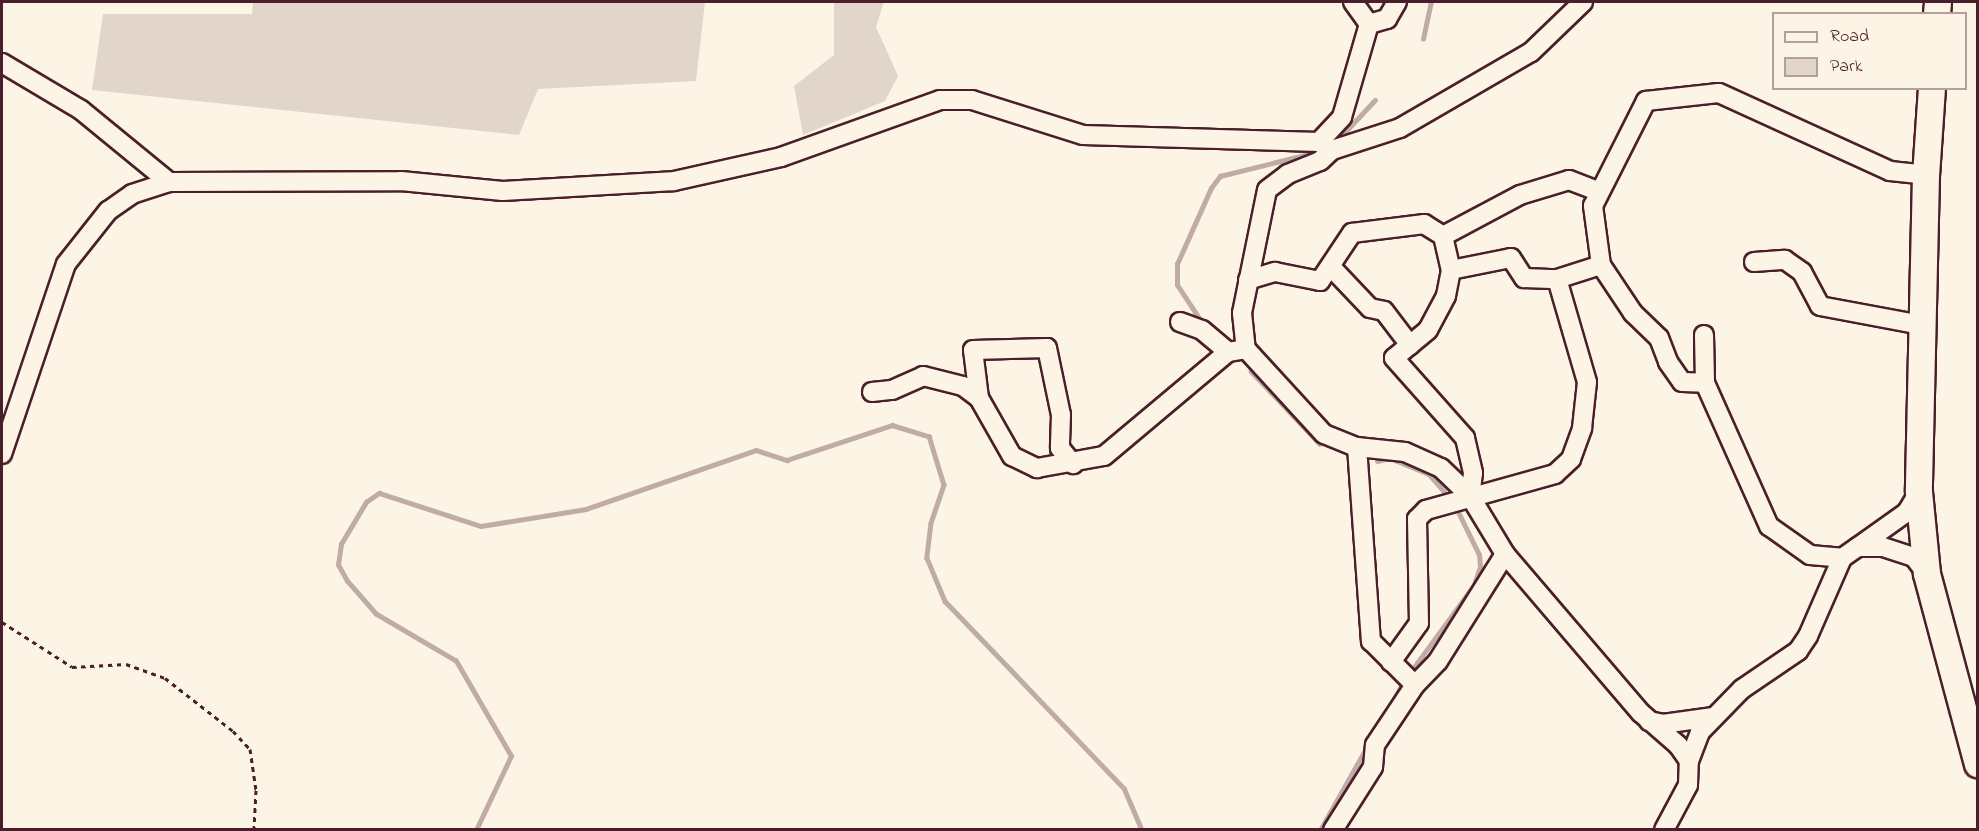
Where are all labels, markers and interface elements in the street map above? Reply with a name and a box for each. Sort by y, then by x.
legend [1772,12,1967,90]
text: Road [1830,24,1869,50]
text: Park [1830,54,1863,80]

